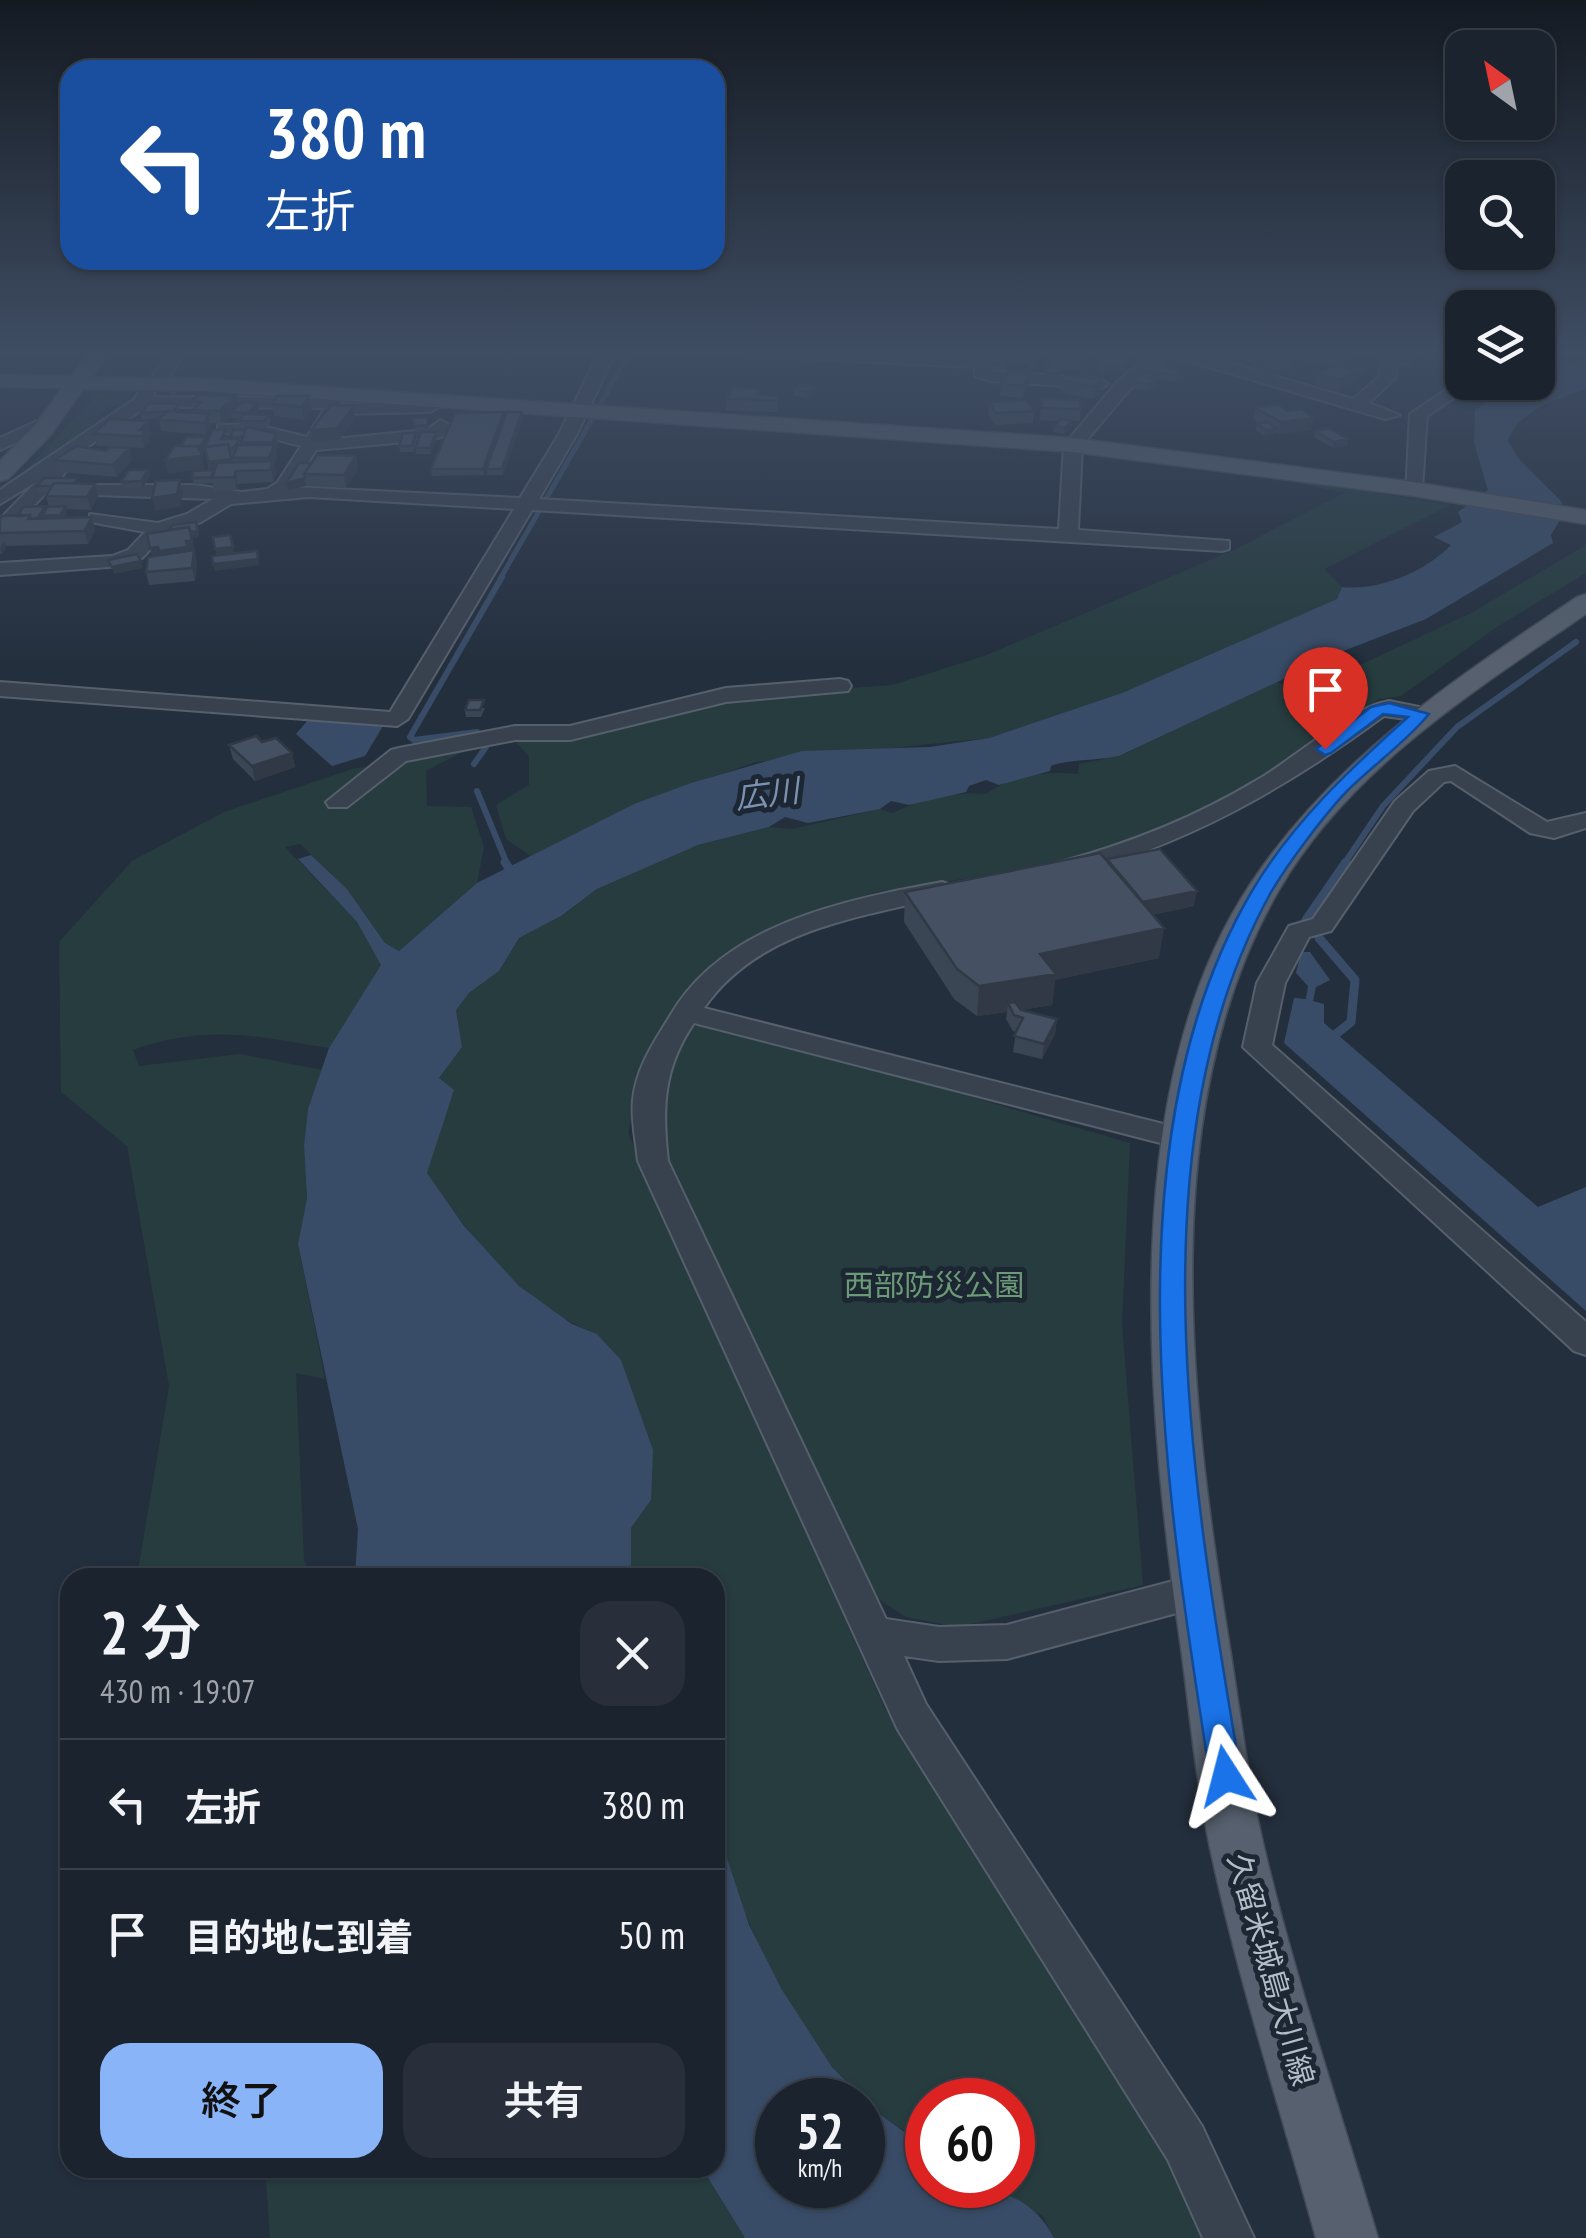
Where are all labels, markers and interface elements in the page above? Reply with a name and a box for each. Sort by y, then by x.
north arrow [1445,30,1555,140]
map controls [1445,30,1555,400]
text: 380 m [265,87,426,177]
icon: left [100,100,230,230]
button: search [1445,160,1555,270]
text: 左折 [265,181,355,239]
button: layers [1445,290,1555,400]
pin [1283,647,1368,750]
icon: arrive [1298,662,1353,717]
water label: 広川 [733,768,804,818]
park label: 西部防災公園 [844,1265,1024,1304]
text: 2 分 [100,1593,201,1671]
button: close [580,1601,685,1706]
text: 430 m · 19:07 [100,1670,255,1712]
position arrow [1174,1724,1278,1828]
icon: left [100,1777,155,1832]
text: 380 m [601,1780,685,1829]
text: 左折 [185,1782,261,1831]
street label: 久留米城島大川線 [1220,1848,1324,2090]
icon: arrive [100,1907,155,1962]
text: 50 m [618,1910,685,1959]
text: 目的地に到着 [185,1912,413,1961]
button: 終了 [100,2043,383,2158]
button: 共有 [403,2043,685,2158]
speed limit sign: 60 [905,2078,1035,2208]
text: 52 [796,2098,844,2163]
text: km/h [798,2152,842,2184]

